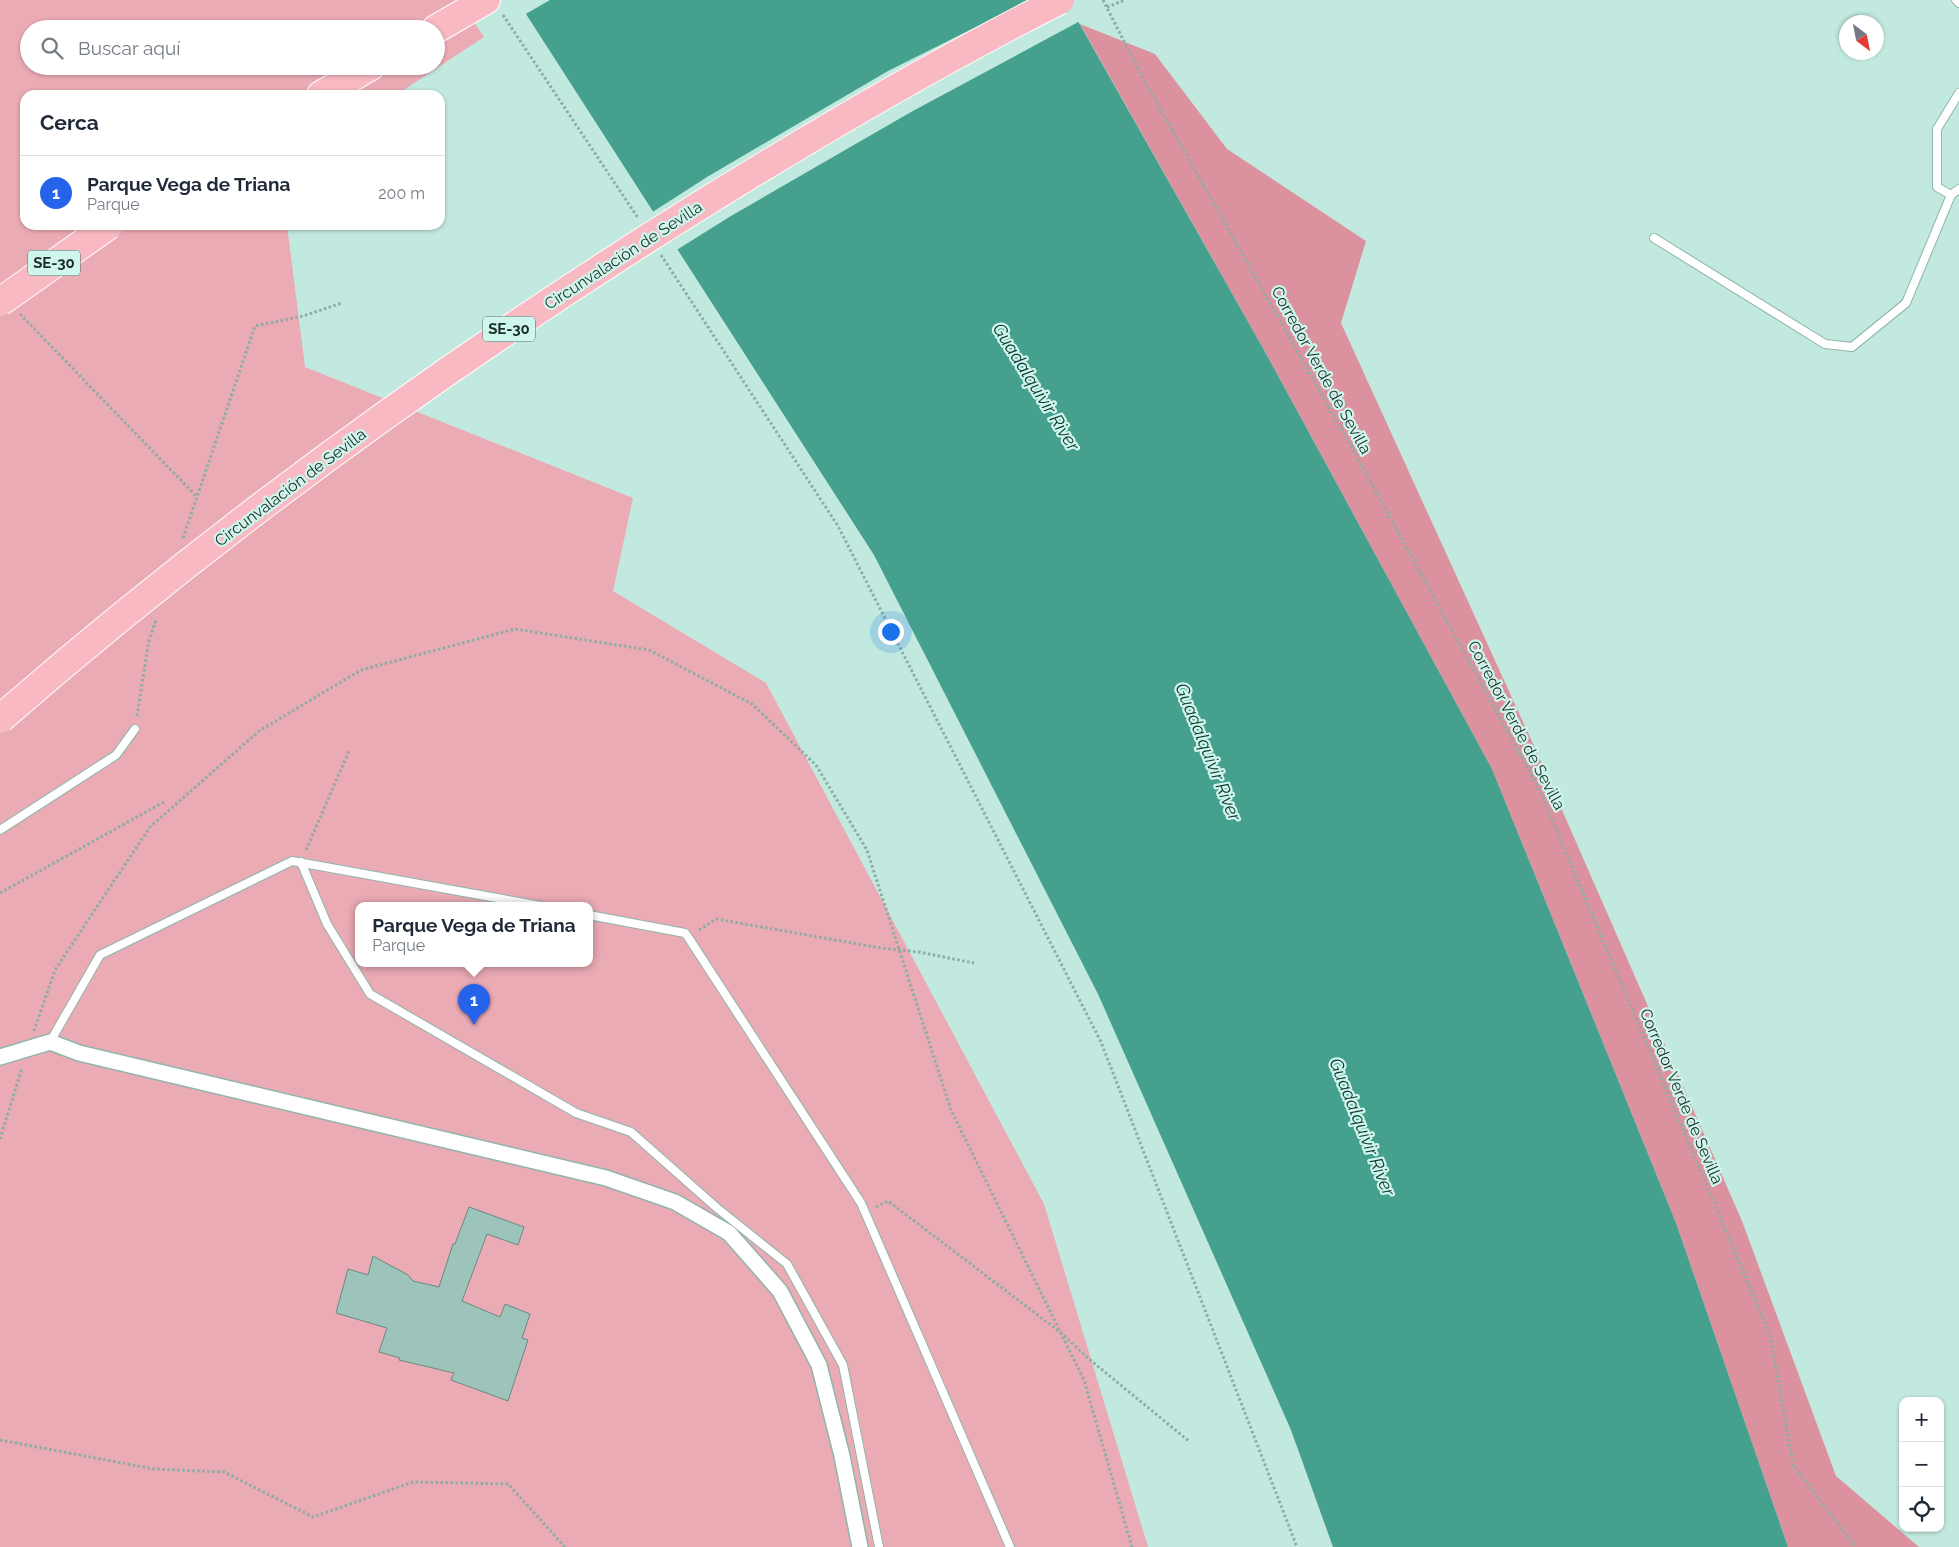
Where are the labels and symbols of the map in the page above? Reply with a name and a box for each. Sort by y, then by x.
north arrow [1839,15,1884,60]
street label: Circunvalación de Sevilla [541,197,706,314]
road number: SE-30 [28,250,80,276]
street label: Corredor Verde de Sevilla [1267,283,1376,457]
road number: SE-30 [483,316,535,342]
water label: Guadalquivir River [989,319,1085,455]
street label: Circunvalación de Sevilla [211,424,370,550]
your location [878,619,904,645]
street label: Corredor Verde de Sevilla [1464,637,1569,813]
water label: Guadalquivir River [1171,680,1246,825]
pin: 1 [458,984,490,1025]
street label: Corredor Verde de Sevilla [1636,1006,1727,1187]
water label: Guadalquivir River [1325,1055,1400,1200]

